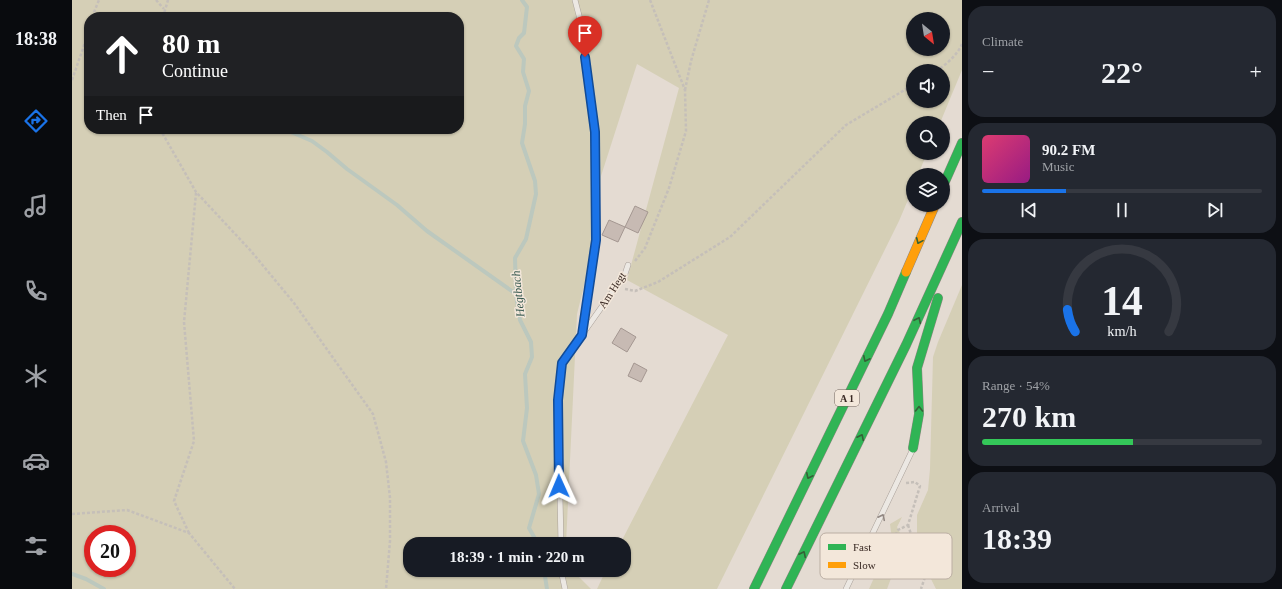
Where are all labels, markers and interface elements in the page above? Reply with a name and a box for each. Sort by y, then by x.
north arrow [906,12,950,56]
map controls [906,12,950,212]
pin [568,16,602,57]
icon: arrive [574,22,596,44]
icon: ahead [96,28,148,80]
text: 80 m [162,28,220,59]
text: 18:38 [15,29,57,49]
text: Climate [982,34,1023,49]
text: 22° [1101,56,1143,89]
text: − [982,59,994,84]
text: + [1250,59,1262,84]
text: Continue [162,61,228,81]
button: sound [906,64,950,108]
icon: arrive [135,104,157,126]
icon: directions [22,107,50,135]
text: Then [96,107,127,123]
button: search [906,116,950,160]
text: 90.2 FM [1042,142,1095,158]
text: Music [1042,159,1075,174]
button: layers [906,168,950,212]
icon: music [22,192,50,220]
icon: previous [1018,199,1040,221]
icon: pause [1111,199,1133,221]
icon: next [1204,199,1226,221]
one-way arrow [916,236,924,244]
water label: Hegtbach [509,270,528,319]
street label: Am Hegt [596,270,628,310]
icon: phone [22,277,50,305]
text: 14 [1101,278,1143,324]
one-way arrow [913,317,921,324]
text: km/h [1107,323,1137,339]
one-way arrow [863,355,871,363]
icon: climate [22,362,50,390]
text: Range · 54% [982,378,1050,393]
road number: A 1 [835,390,859,406]
text: 270 km [982,400,1076,433]
one-way arrow [915,406,923,412]
one-way arrow [856,434,864,442]
icon: car [22,447,50,475]
position arrow [538,465,580,507]
one-way arrow [806,472,814,479]
text: Arrival [982,500,1020,515]
one-way arrow [877,513,885,521]
text: 18:39 [982,522,1052,555]
speed limit sign: 20 [84,525,136,577]
icon: filters [22,532,50,560]
legend [820,533,952,579]
text: Fast [853,541,871,553]
text: 18:39 · 1 min · 220 m [450,549,585,565]
one-way arrow [799,551,806,558]
text: Slow [853,559,876,571]

